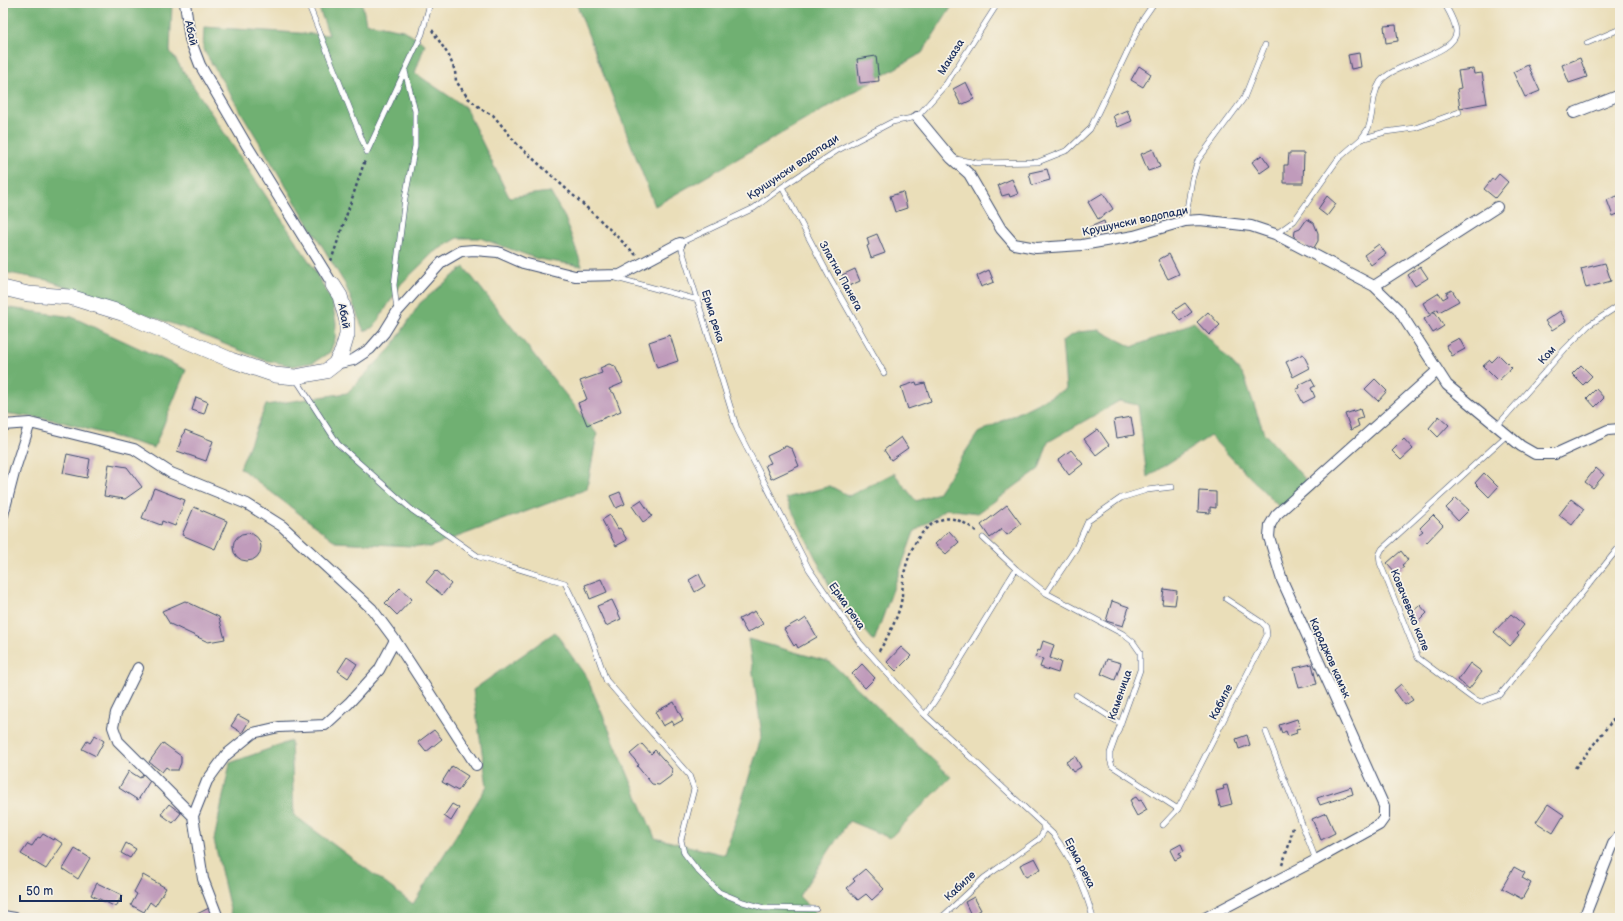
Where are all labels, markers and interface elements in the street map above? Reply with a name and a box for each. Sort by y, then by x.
street label: Абай [182,18,200,47]
street label: Маказа [935,36,967,77]
street label: Крушунски водопади [745,131,841,203]
street label: Крушунски водопади [1081,203,1189,239]
street label: Златна Панега [816,239,866,314]
street label: Ерма река [699,288,727,344]
street label: Абай [335,301,353,330]
street label: Ком [1536,343,1558,367]
street label: Ковачевско кале [1388,567,1432,653]
street label: Ерма река [826,580,868,632]
street label: Караджов камък [1306,616,1354,700]
street label: Каменица [1105,668,1135,722]
street label: Кабиле [1207,682,1235,722]
street label: Ерма река [1062,836,1098,891]
street label: Кабиле [942,868,978,904]
scale bar [20,877,121,903]
text: 50 m [26,884,53,899]

